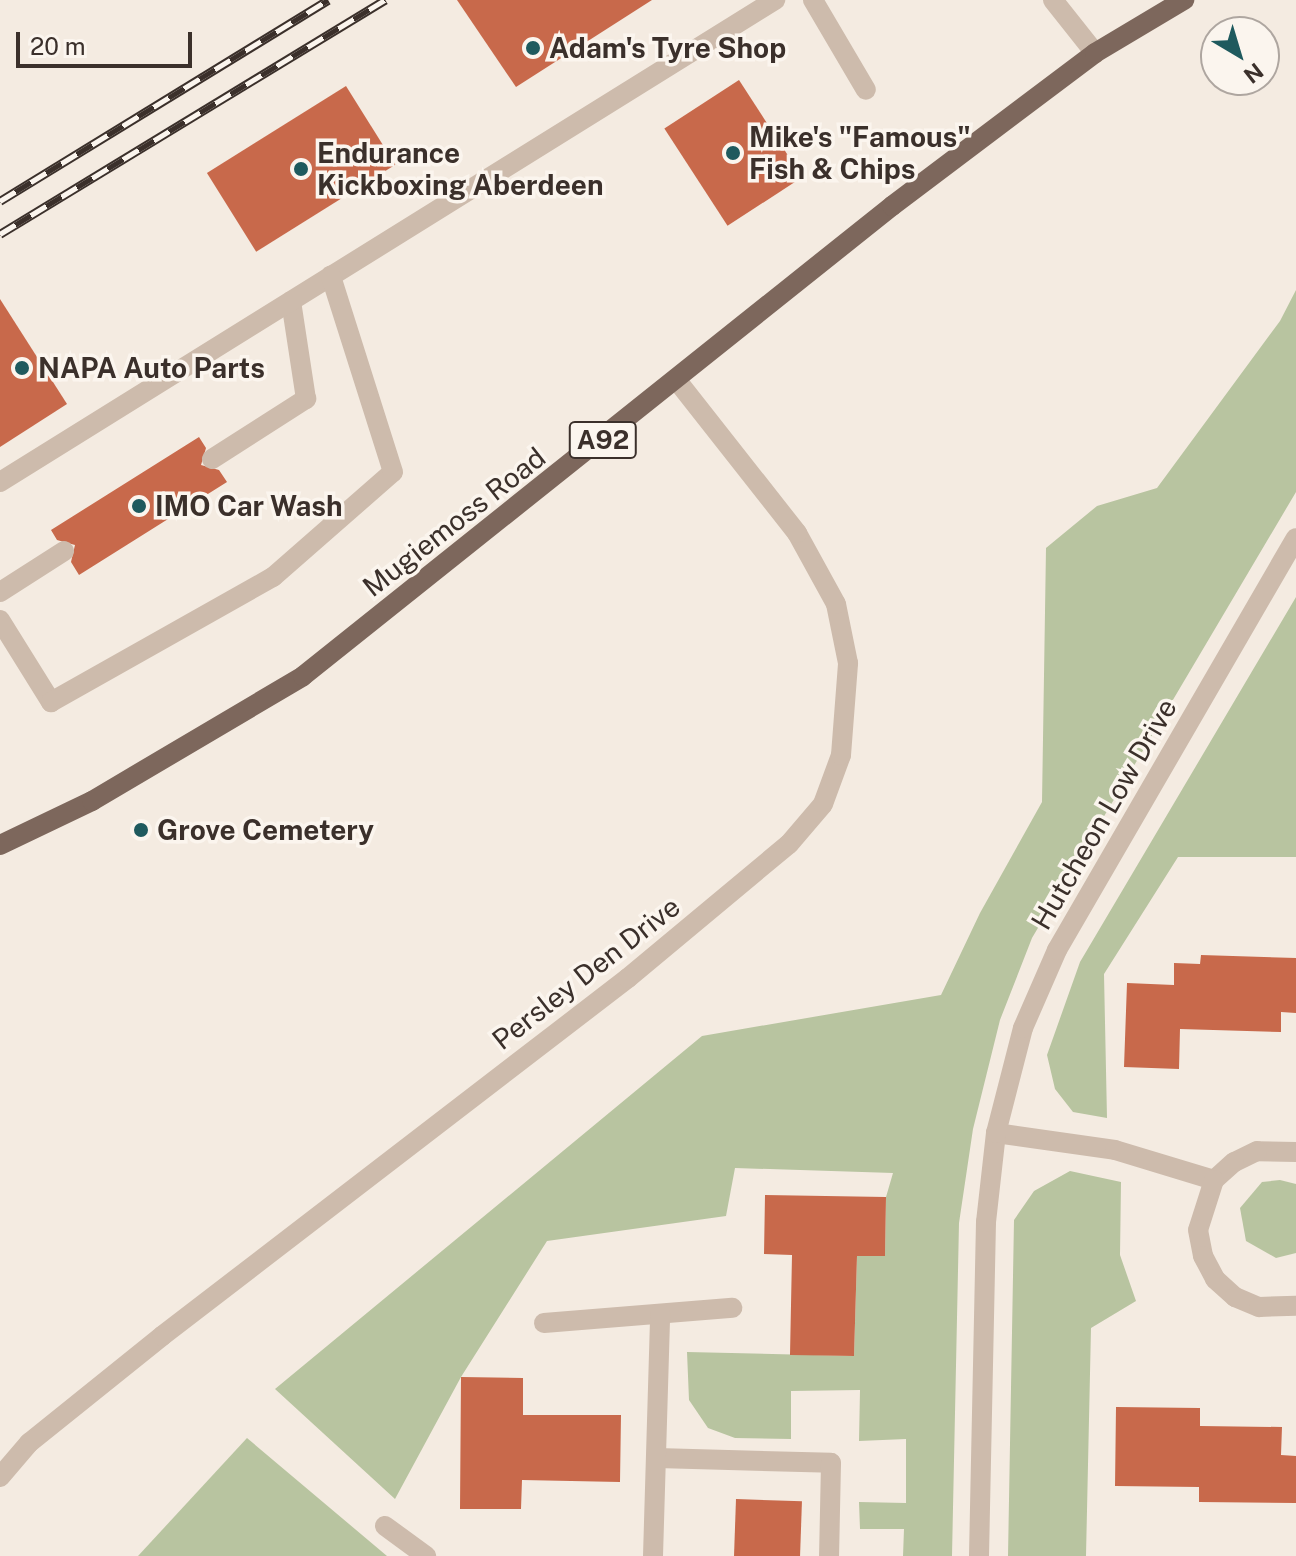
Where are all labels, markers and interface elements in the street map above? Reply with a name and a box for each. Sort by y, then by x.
scale bar [20,16,196,66]
north arrow [1200,16,1280,96]
place label: Adam's Tyre Shop [549,31,787,65]
text: 20 m [30,32,86,60]
marker: Adam's Tyre Shop [524,39,542,57]
text: N [1239,58,1268,89]
place label: Mike's "Famous" Fish & Chips [749,120,971,186]
place label: Endurance Kickboxing Aberdeen [317,136,604,202]
marker: Mike's "Famous" Fish & Chips [724,144,742,162]
marker: Endurance Kickboxing Aberdeen [292,160,310,178]
place label: NAPA Auto Parts [38,351,265,385]
marker: NAPA Auto Parts [13,359,31,377]
road number: A92 [567,418,639,462]
street label: Mugiemoss Road [356,440,552,604]
place label: IMO Car Wash [155,489,343,523]
marker: IMO Car Wash [130,497,148,515]
street label: Hutcheon Low Drive [1024,693,1184,935]
place label: Grove Cemetery [157,813,374,847]
marker: Grove Cemetery [132,821,150,839]
street label: Persley Den Drive [485,889,687,1057]

